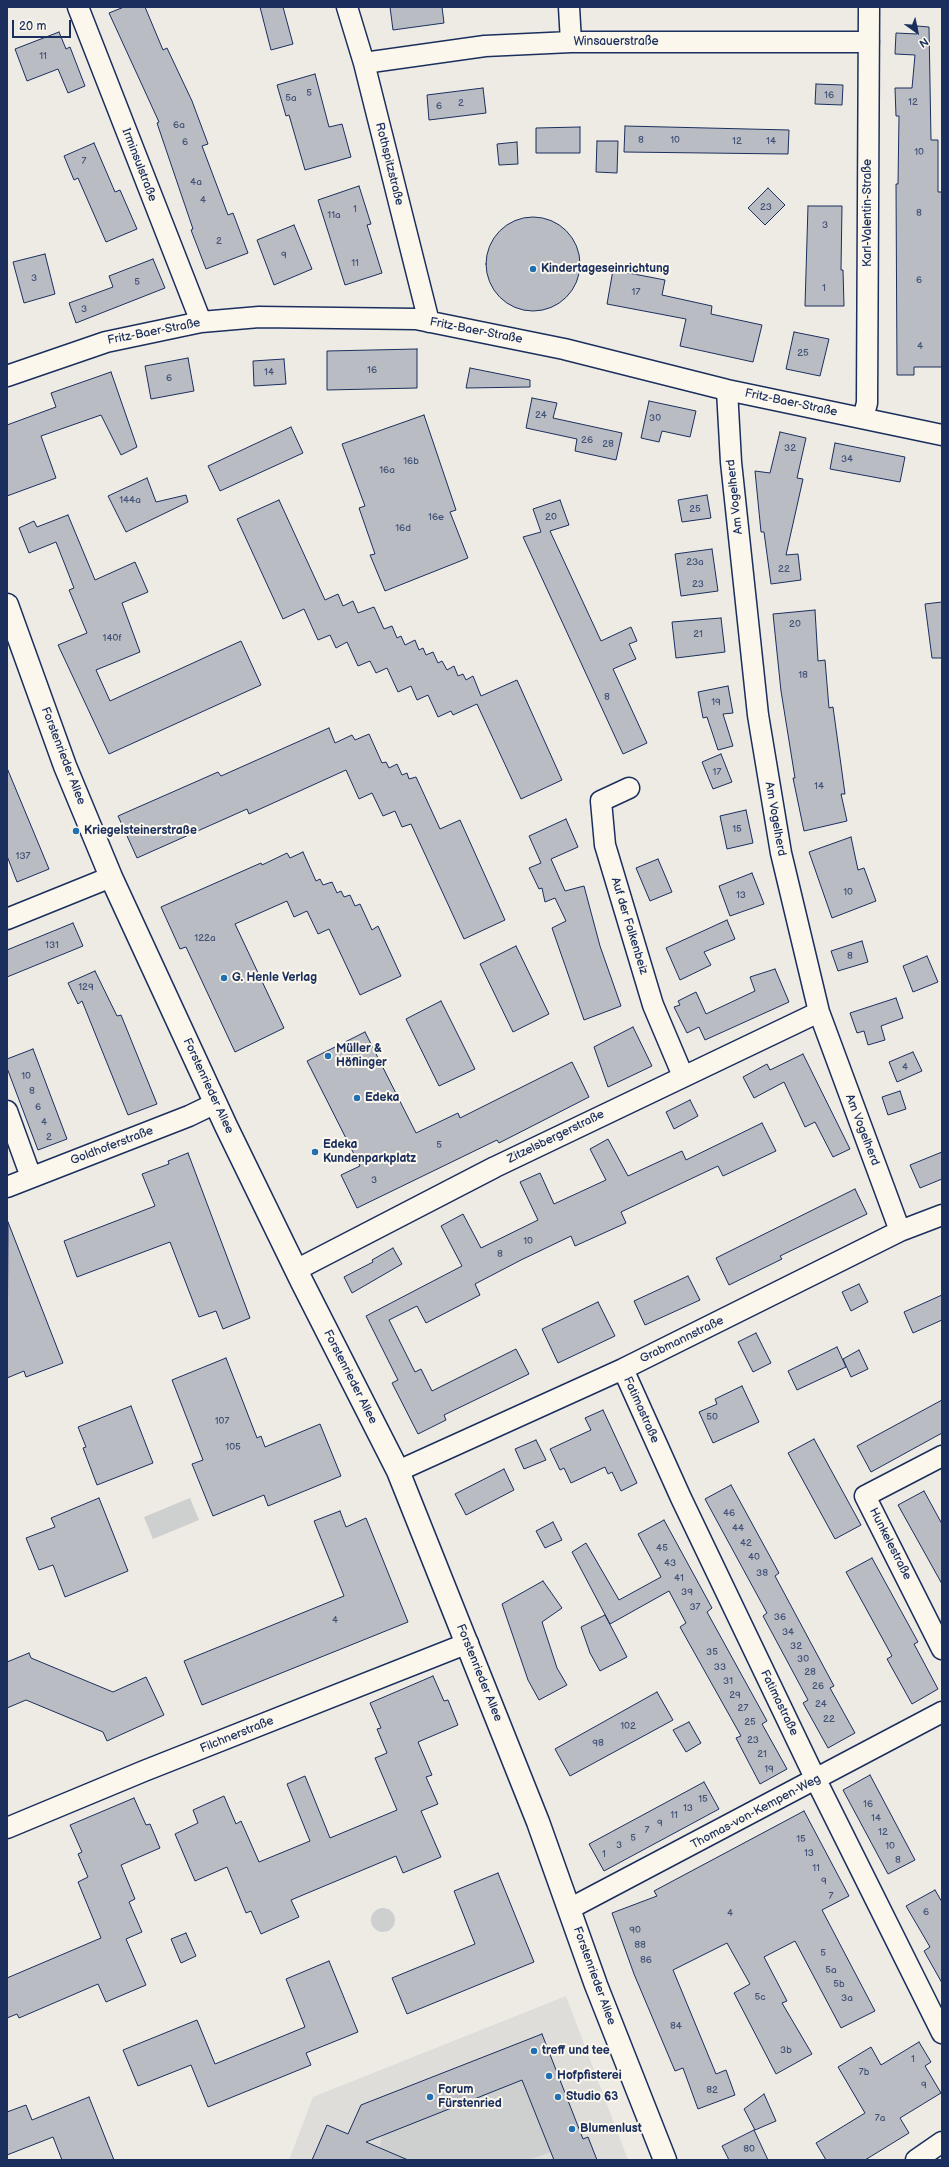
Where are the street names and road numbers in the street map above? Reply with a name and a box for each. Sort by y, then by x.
street label: Winsauerstraße [573,35,659,49]
street label: Rothspitzstraße [372,121,406,207]
street label: Irminsulstraße [118,126,160,204]
street label: Karl-Valentin-Straße [861,159,875,267]
street label: Fritz-Baer-Straße [428,315,524,347]
street label: Fritz-Baer-Straße [106,316,202,348]
street label: Fritz-Baer-Straße [743,386,839,420]
street label: Am Vogelherd [724,459,746,535]
street label: Forstenrieder Allee [38,705,88,807]
street label: Am Vogelherd [761,781,789,857]
street label: Auf der Falkenbeiz [607,876,651,976]
street label: Forstenrieder Allee [180,1036,236,1136]
street label: Am Vogelherd [842,1092,882,1168]
street label: Zitzelsbergerstraße [505,1107,607,1167]
street label: Goldhoferstraße [68,1124,156,1168]
street label: Grabmannstraße [638,1314,726,1366]
street label: Forstenrieder Allee [320,1328,380,1426]
street label: Fatimastraße [620,1375,662,1445]
street label: Hunkelestraße [866,1506,914,1582]
street label: Forstenrieder Allee [453,1622,505,1724]
street label: Fatimastraße [757,1668,801,1738]
street label: Filchnerstraße [198,1714,276,1756]
street label: Thomas-von-Kempen-Weg [689,1772,823,1852]
street label: Forstenrieder Allee [569,1925,619,2027]

